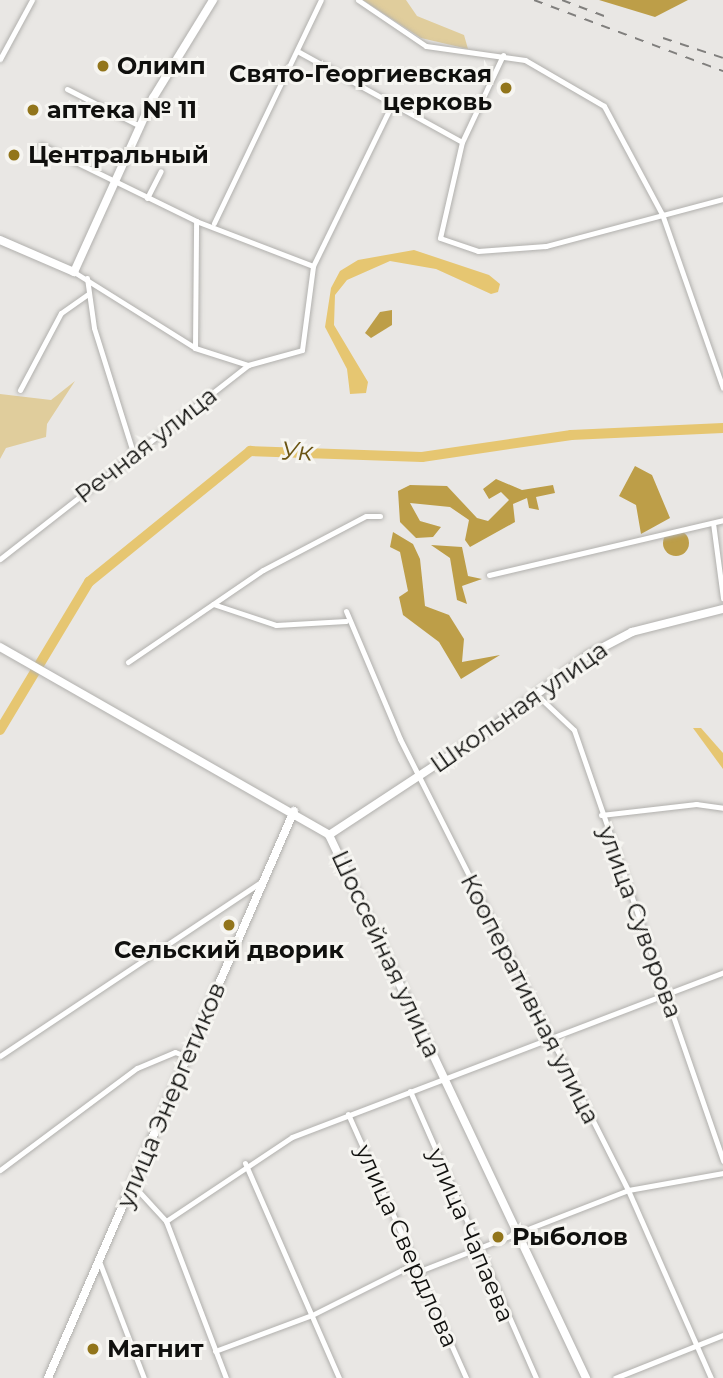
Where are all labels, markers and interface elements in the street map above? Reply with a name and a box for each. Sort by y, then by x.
place label: Олимп [117,52,206,80]
marker: Олимп [95,58,111,74]
place label: Свято-Георгиевская церковь [229,60,492,116]
marker: Свято-Георгиевская церковь [498,80,514,96]
place label: аптека № 11 [47,96,197,124]
marker: аптека № 11 [25,102,41,118]
place label: Центральный [28,141,209,169]
marker: Центральный [6,147,22,163]
street label: Речная улица [69,381,223,509]
water label: Ук [281,436,313,468]
street label: Школьная улица [425,635,613,779]
street label: улица Суворова [592,822,688,1022]
street label: Шоссейная улица [325,846,447,1062]
street label: Кооперативная улица [454,869,606,1129]
marker: Сельский дворик [221,917,237,933]
place label: Сельский дворик [114,936,344,964]
street label: улица Энергетиков [110,978,232,1212]
street label: улица Свердлова [349,1140,465,1352]
street label: улица Чапаева [421,1144,521,1326]
place label: Рыболов [512,1223,628,1251]
marker: Рыболов [490,1229,506,1245]
place label: Магнит [107,1335,203,1363]
marker: Магнит [85,1341,101,1357]

